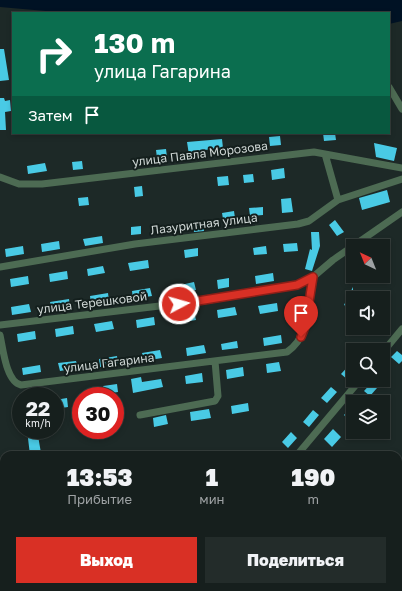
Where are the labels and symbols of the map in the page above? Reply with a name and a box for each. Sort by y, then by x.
street label: улица Павла Морозова [131,138,269,169]
street label: Лазуритная улица [150,209,258,238]
north arrow [346,239,390,283]
position arrow [158,283,200,325]
street label: улица Терешковой [36,288,148,317]
pin [284,296,318,337]
street label: улица Гагарина [63,349,155,376]
speed limit sign: 30 [72,387,124,439]

